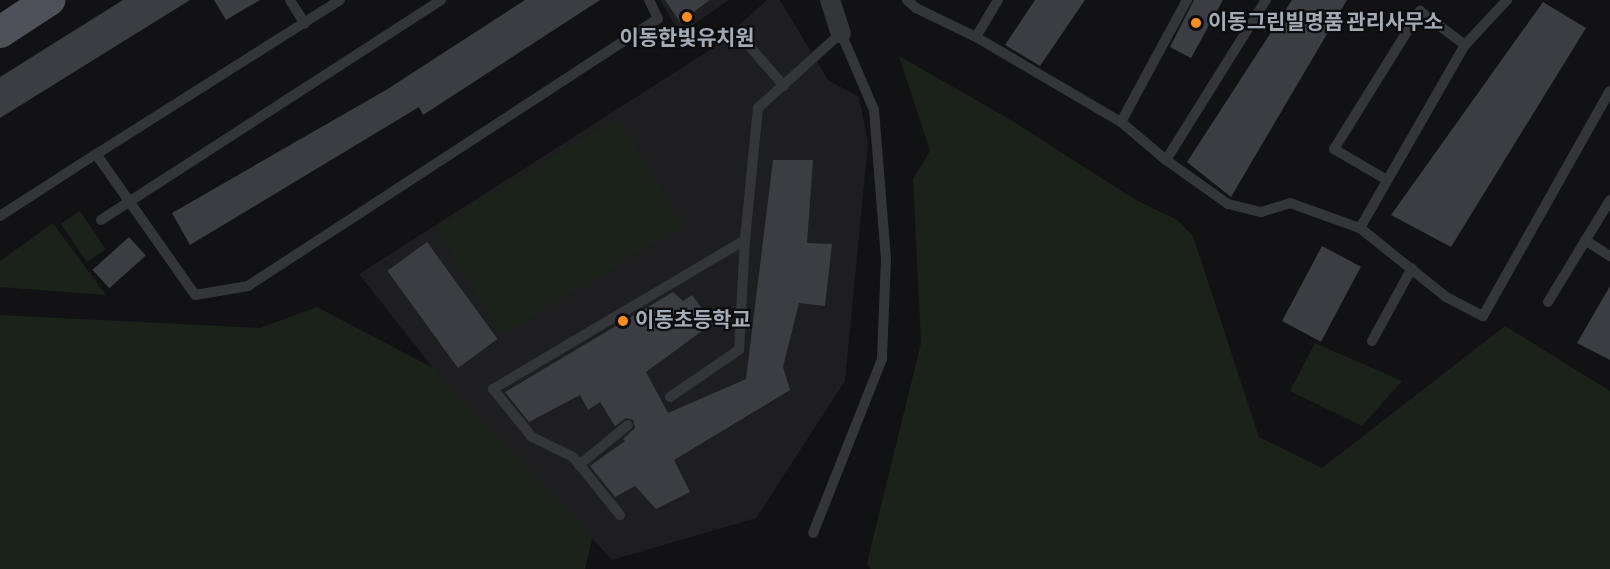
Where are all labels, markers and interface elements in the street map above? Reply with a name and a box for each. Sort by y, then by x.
marker: 이동한빛유치원 [680,10,694,24]
place label: 이동그린빌명품 관리사무소 [1208,10,1443,36]
marker: 이동그린빌명품 관리사무소 [1189,16,1203,30]
place label: 이동한빛유치원 [619,26,755,52]
place label: 이동초등학교 [635,308,751,334]
marker: 이동초등학교 [616,314,630,328]

